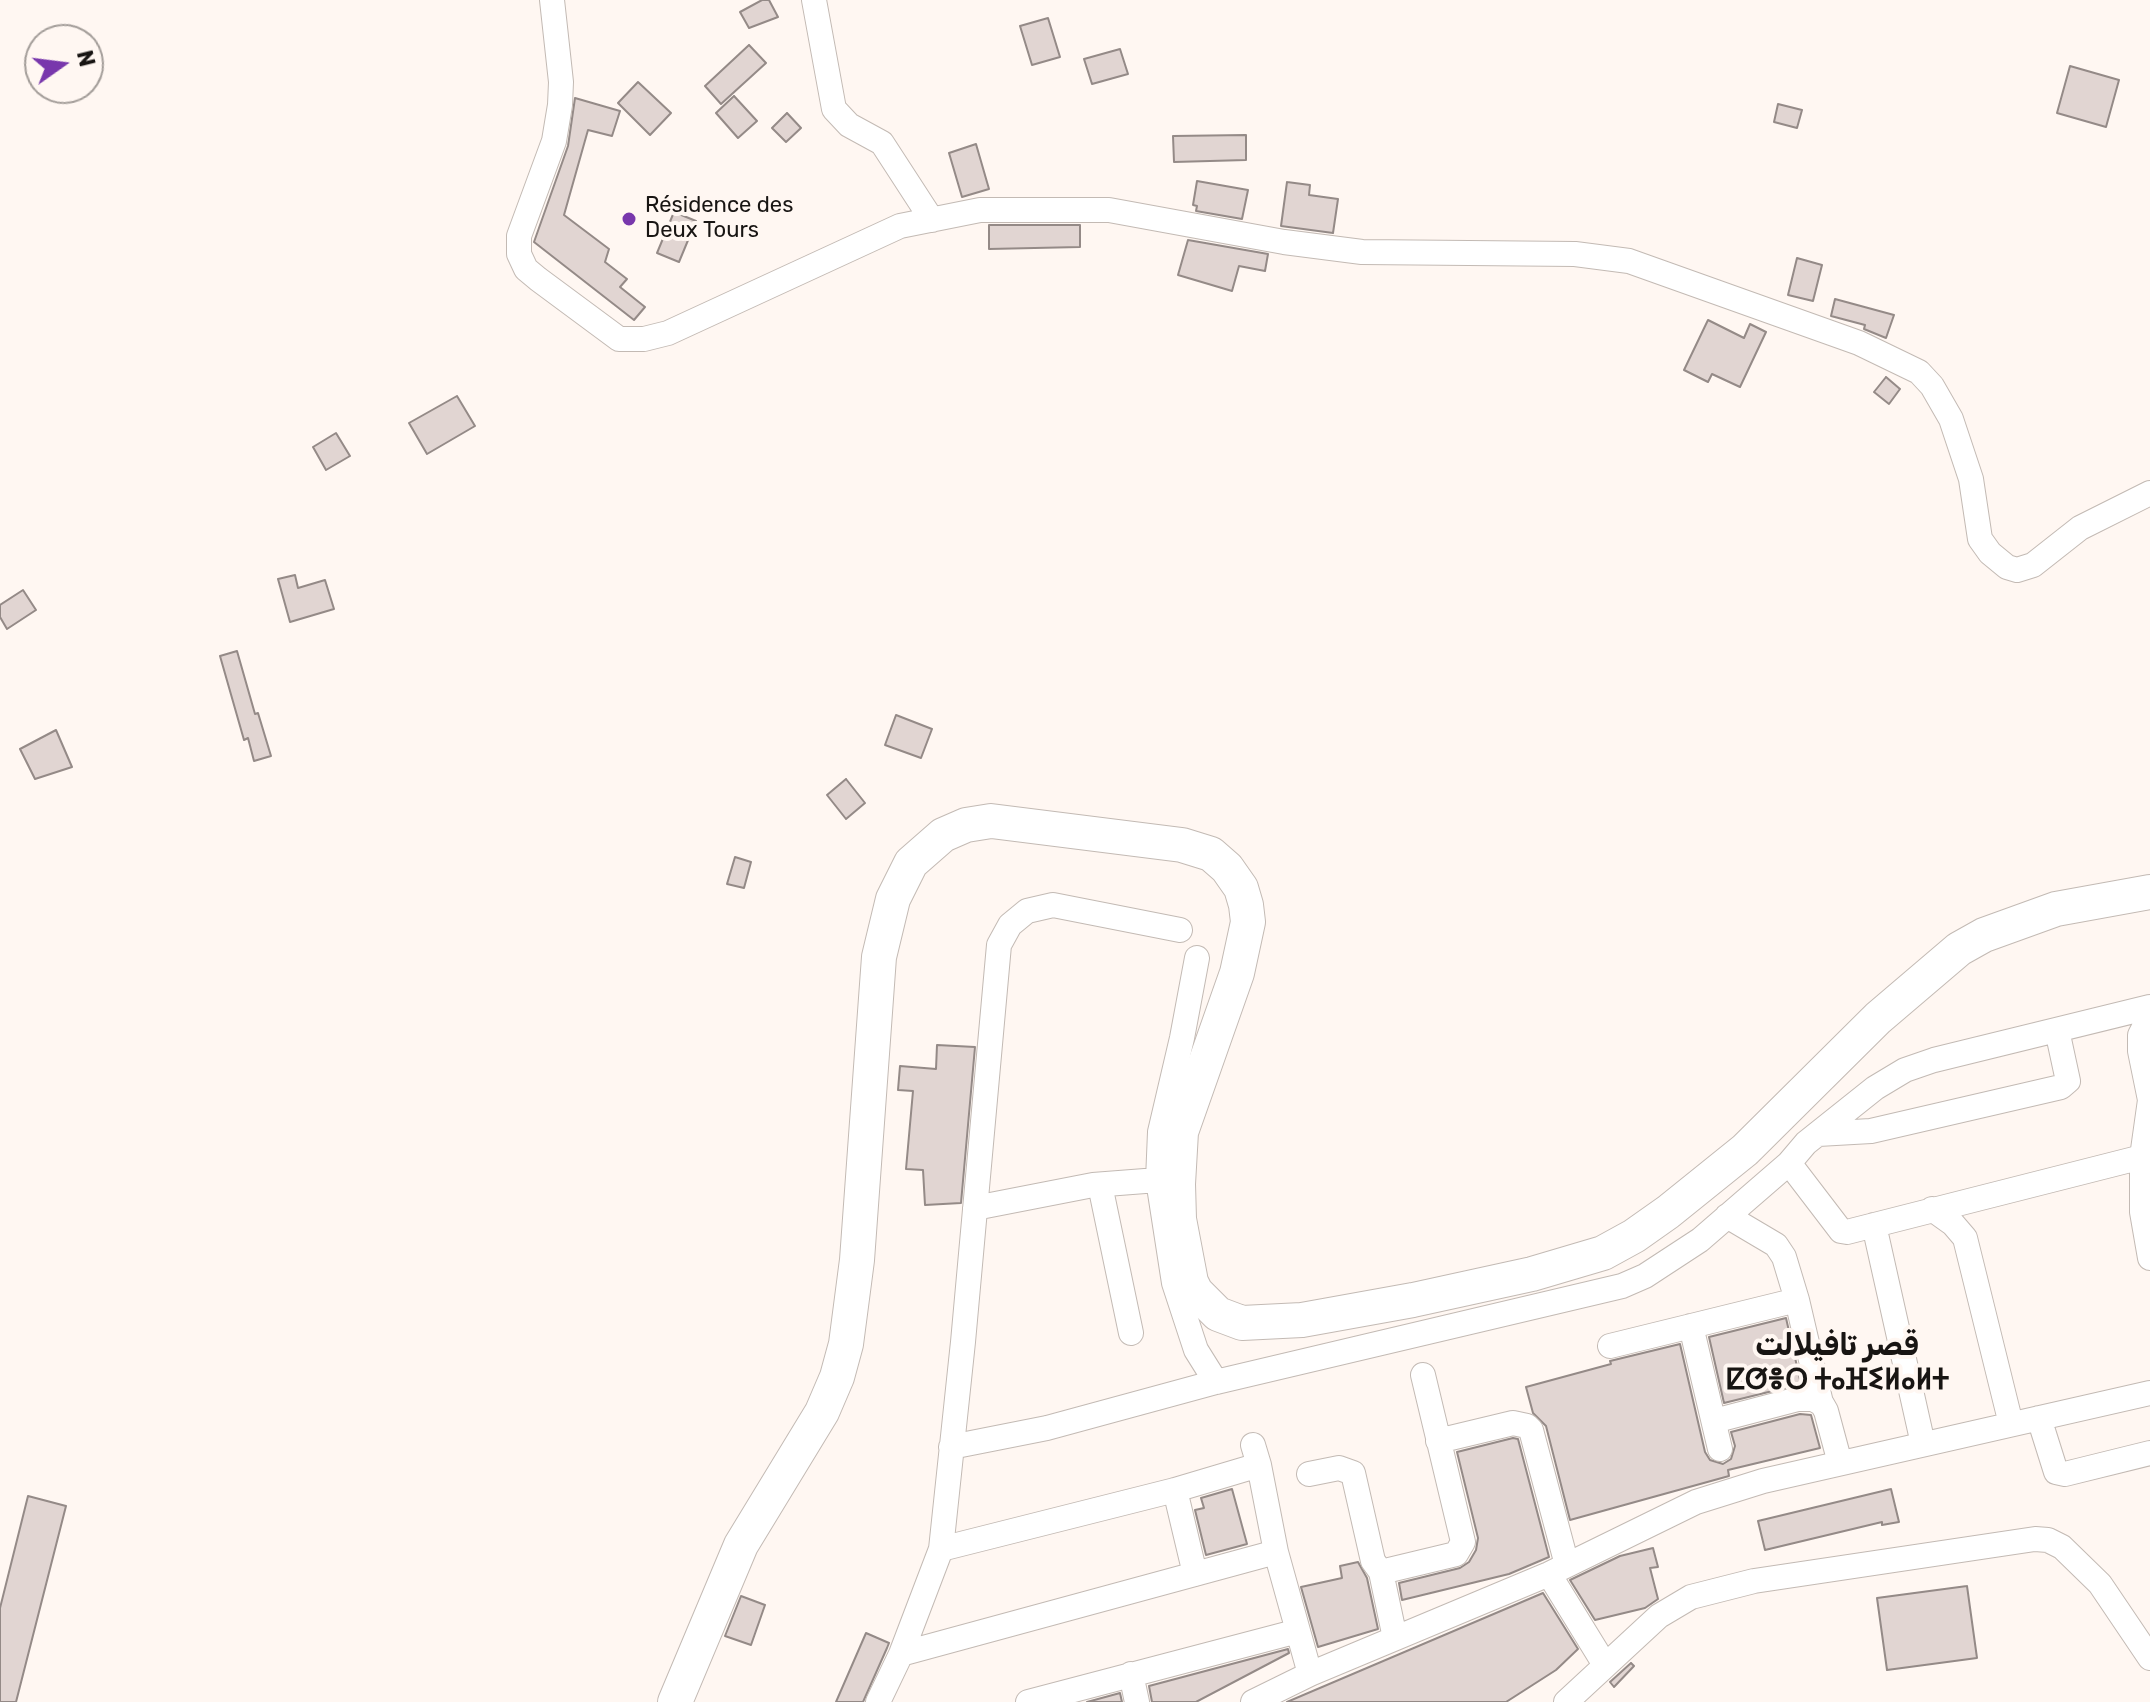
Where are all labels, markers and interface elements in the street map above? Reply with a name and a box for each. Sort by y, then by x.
north arrow [24,24,104,104]
text: N [71,48,101,69]
place label: Résidence des Deux Tours [645,193,793,244]
marker: Résidence des Deux Tours [620,210,638,228]
district label: قصر تافيلالت ⵇⵚⴻⵔ ⵜⴰⴼⵉⵍⴰⵍⵜ [1725,1328,1949,1398]

